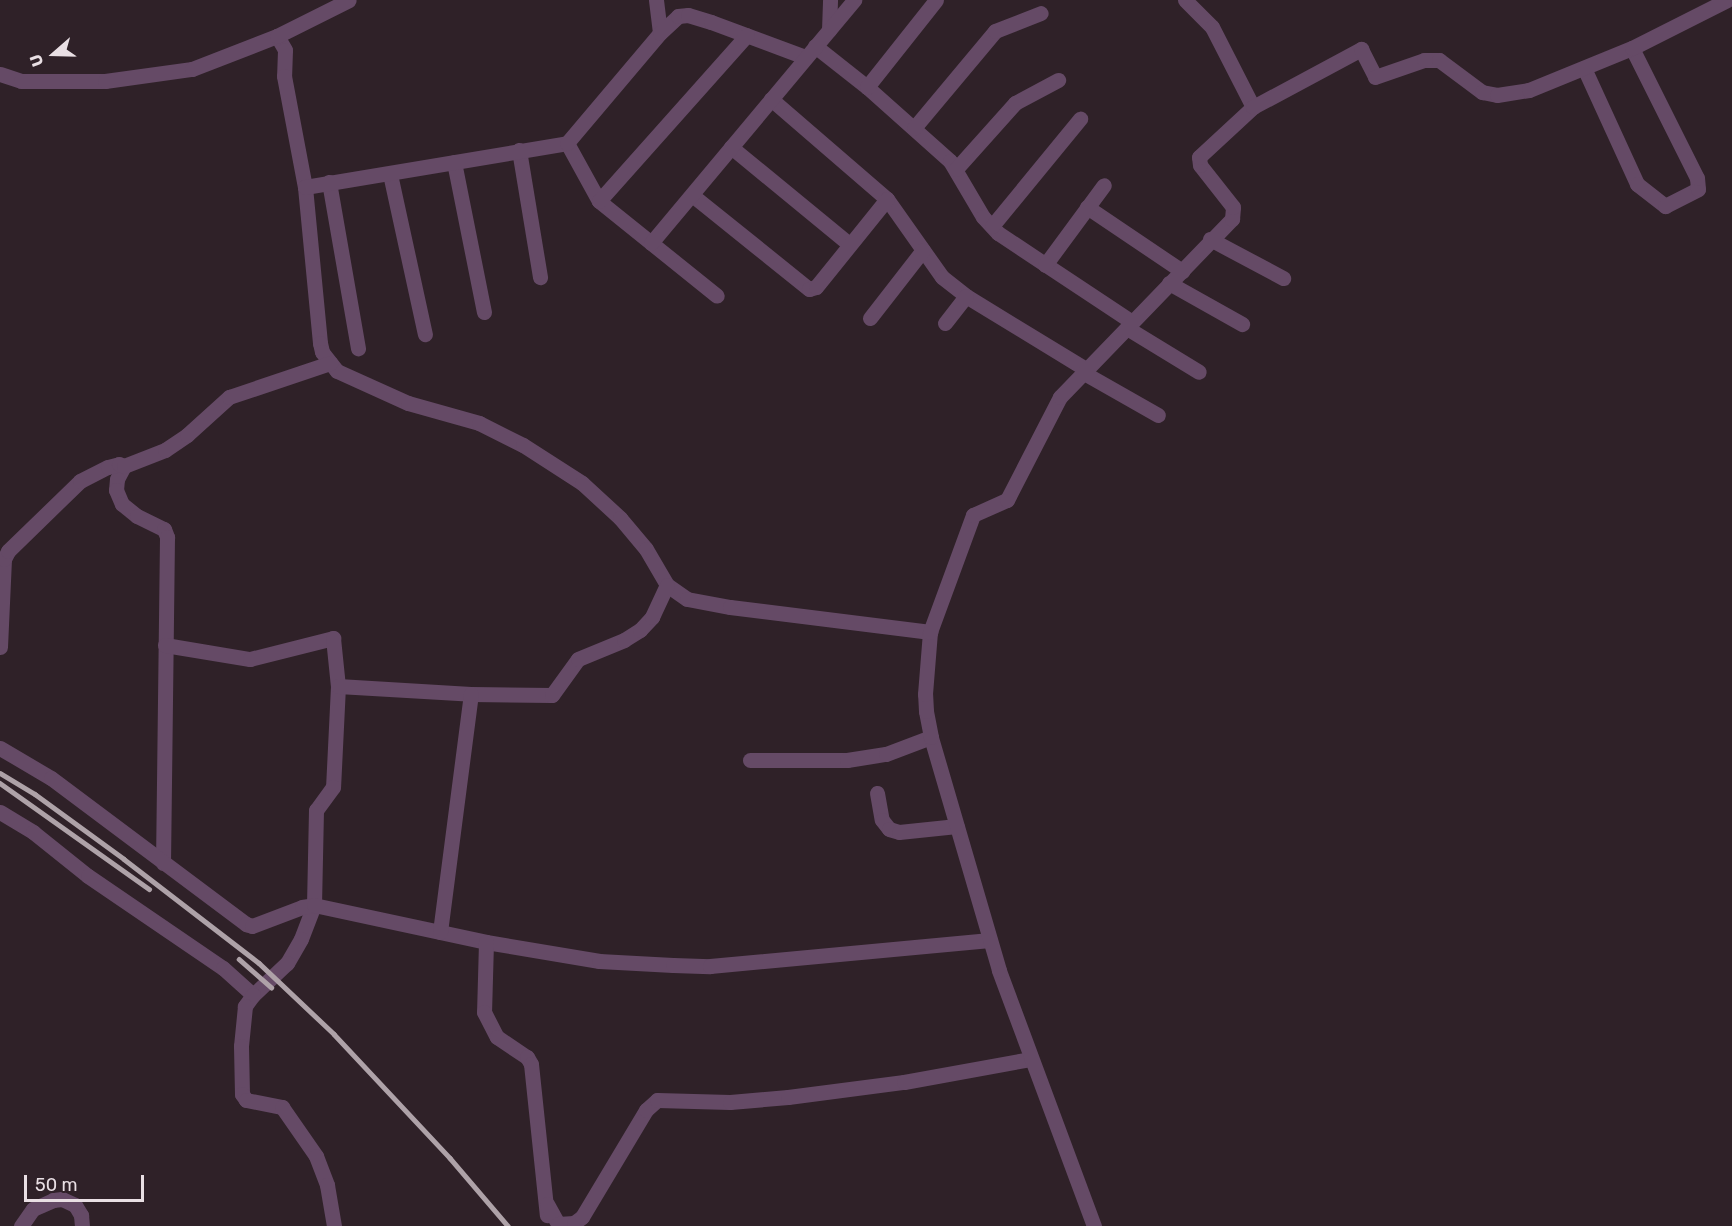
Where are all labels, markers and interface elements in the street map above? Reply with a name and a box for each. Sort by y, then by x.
north arrow [24,24,84,84]
text: U [26,52,48,69]
scale bar [27,1163,147,1201]
text: 50 m [35,1174,78,1196]

